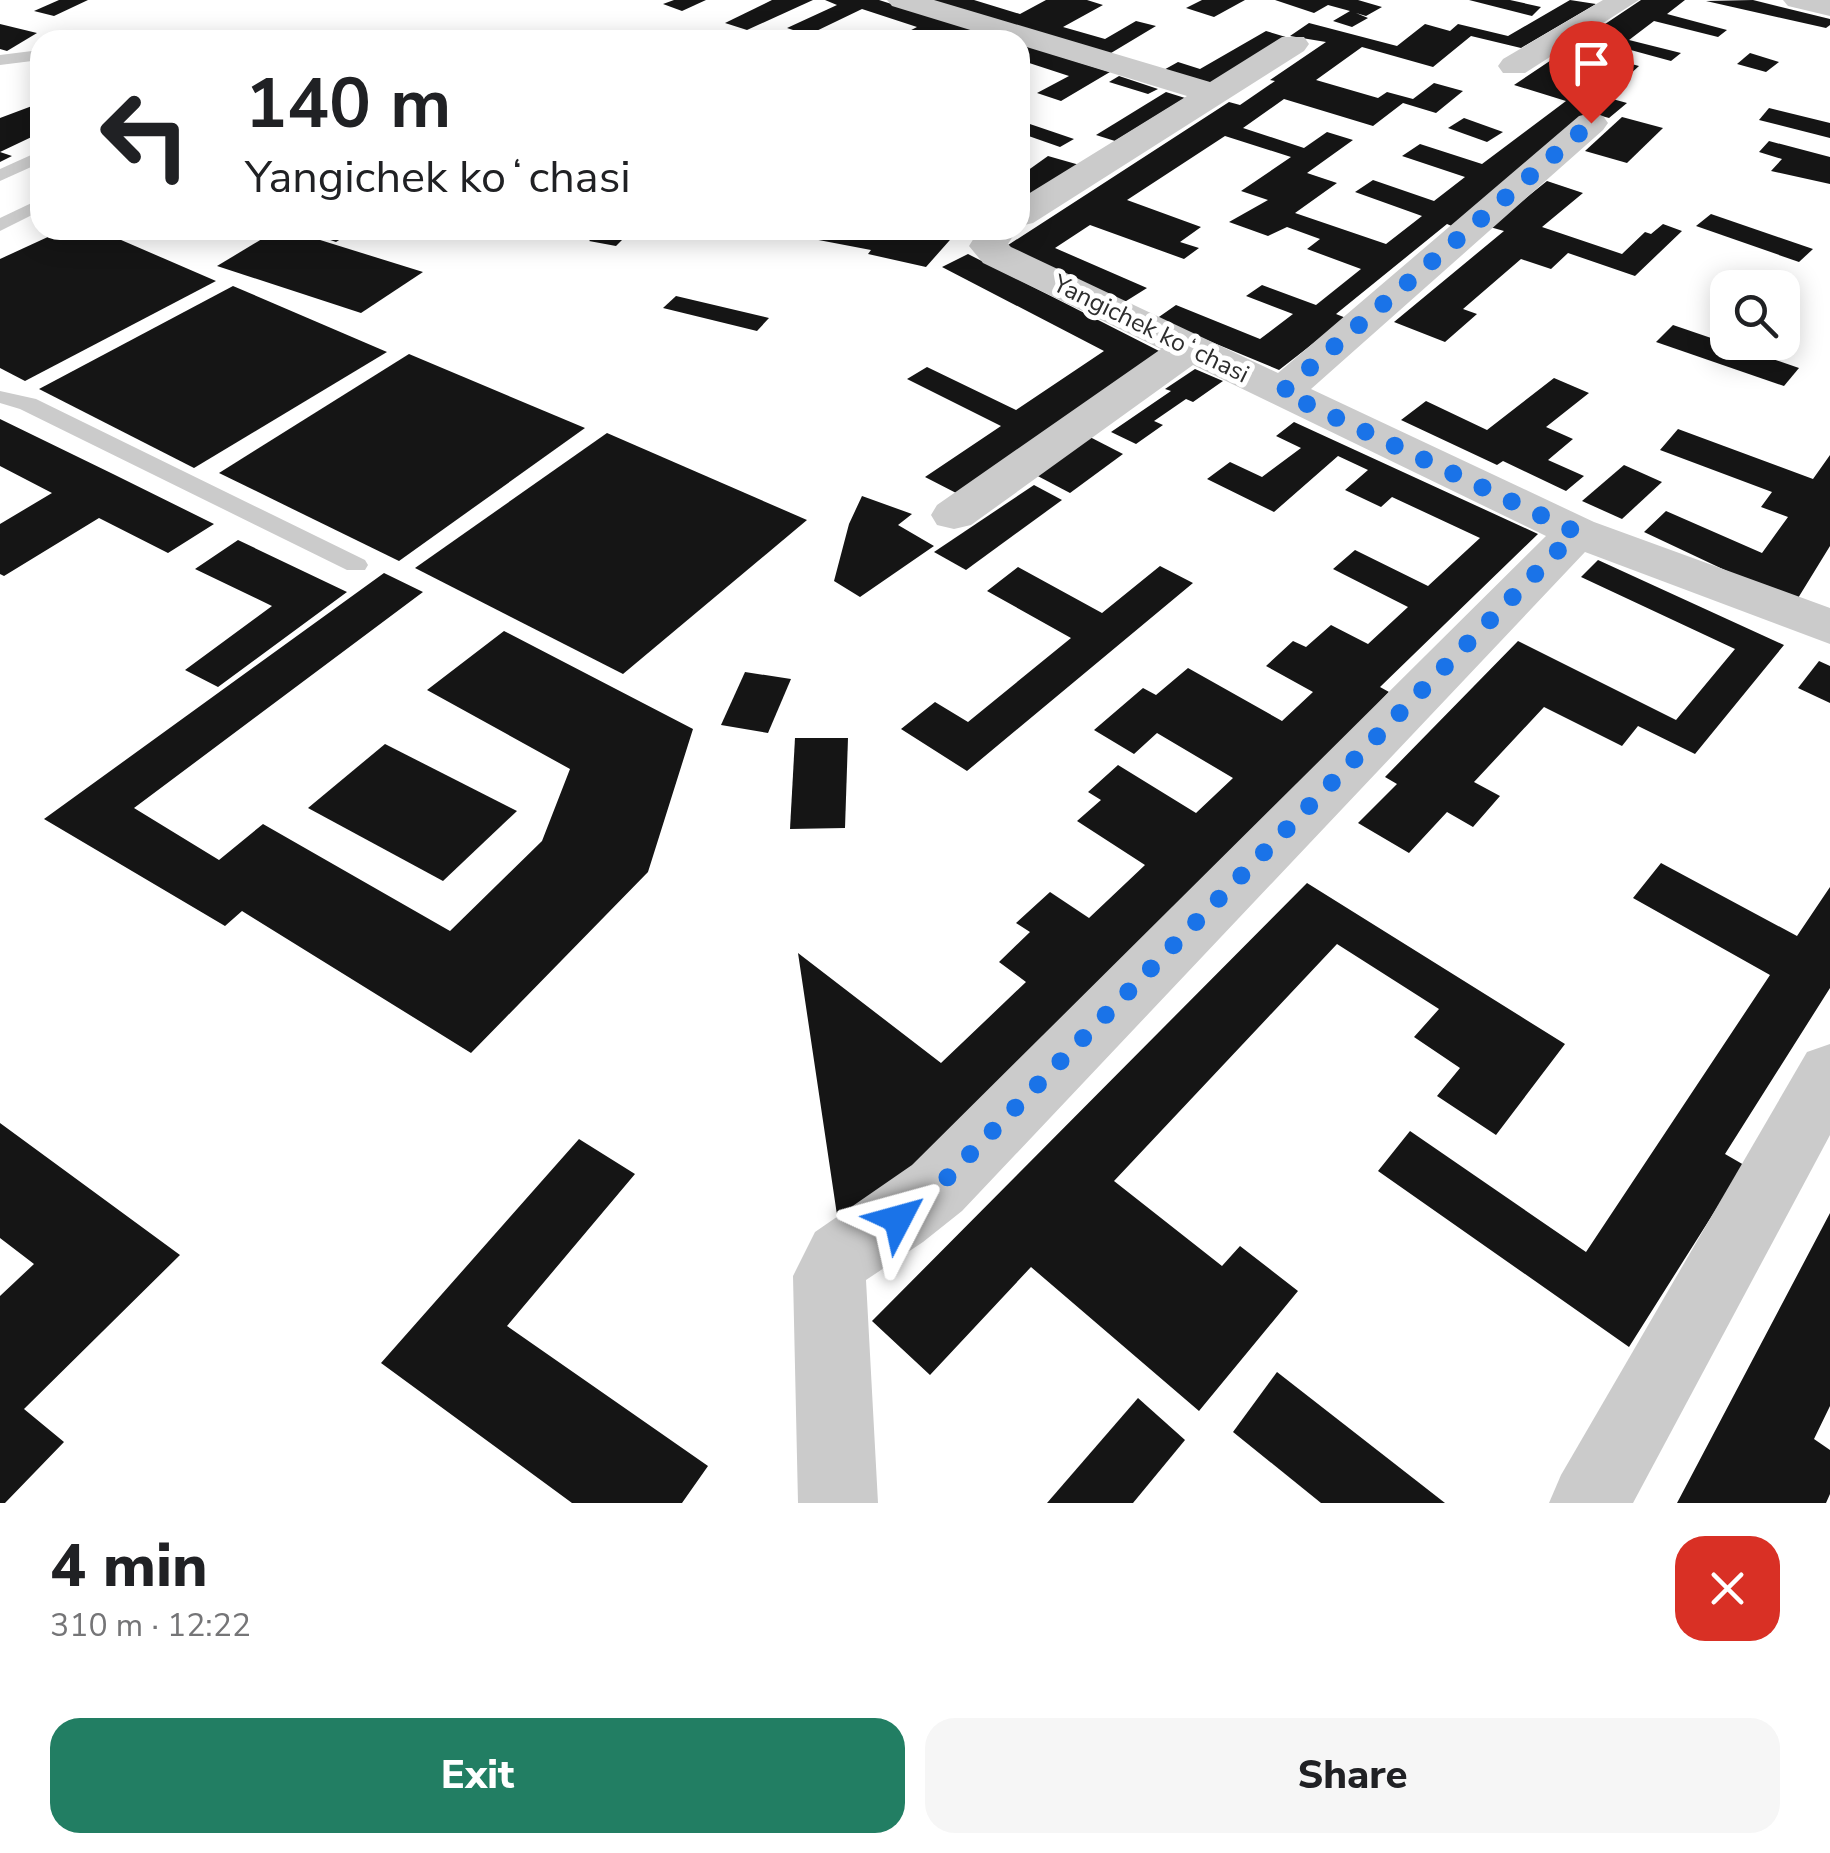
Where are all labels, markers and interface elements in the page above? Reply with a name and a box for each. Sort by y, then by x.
pin [1549,21,1634,124]
icon: arrive [1564,36,1619,91]
text: 140 m [245,56,451,152]
icon: left [80,70,210,200]
text: Yangichek koʻchasi [245,147,631,208]
street label: Yangichek koʻchasi [1046,266,1255,391]
map controls [1710,270,1800,360]
button: search [1710,270,1800,360]
position arrow [846,1167,950,1271]
text: 4 min [50,1525,208,1607]
button: close [1675,1536,1780,1641]
text: 310 m · 12:22 [50,1604,251,1647]
button: Exit [50,1718,905,1833]
button: Share [925,1718,1780,1833]

